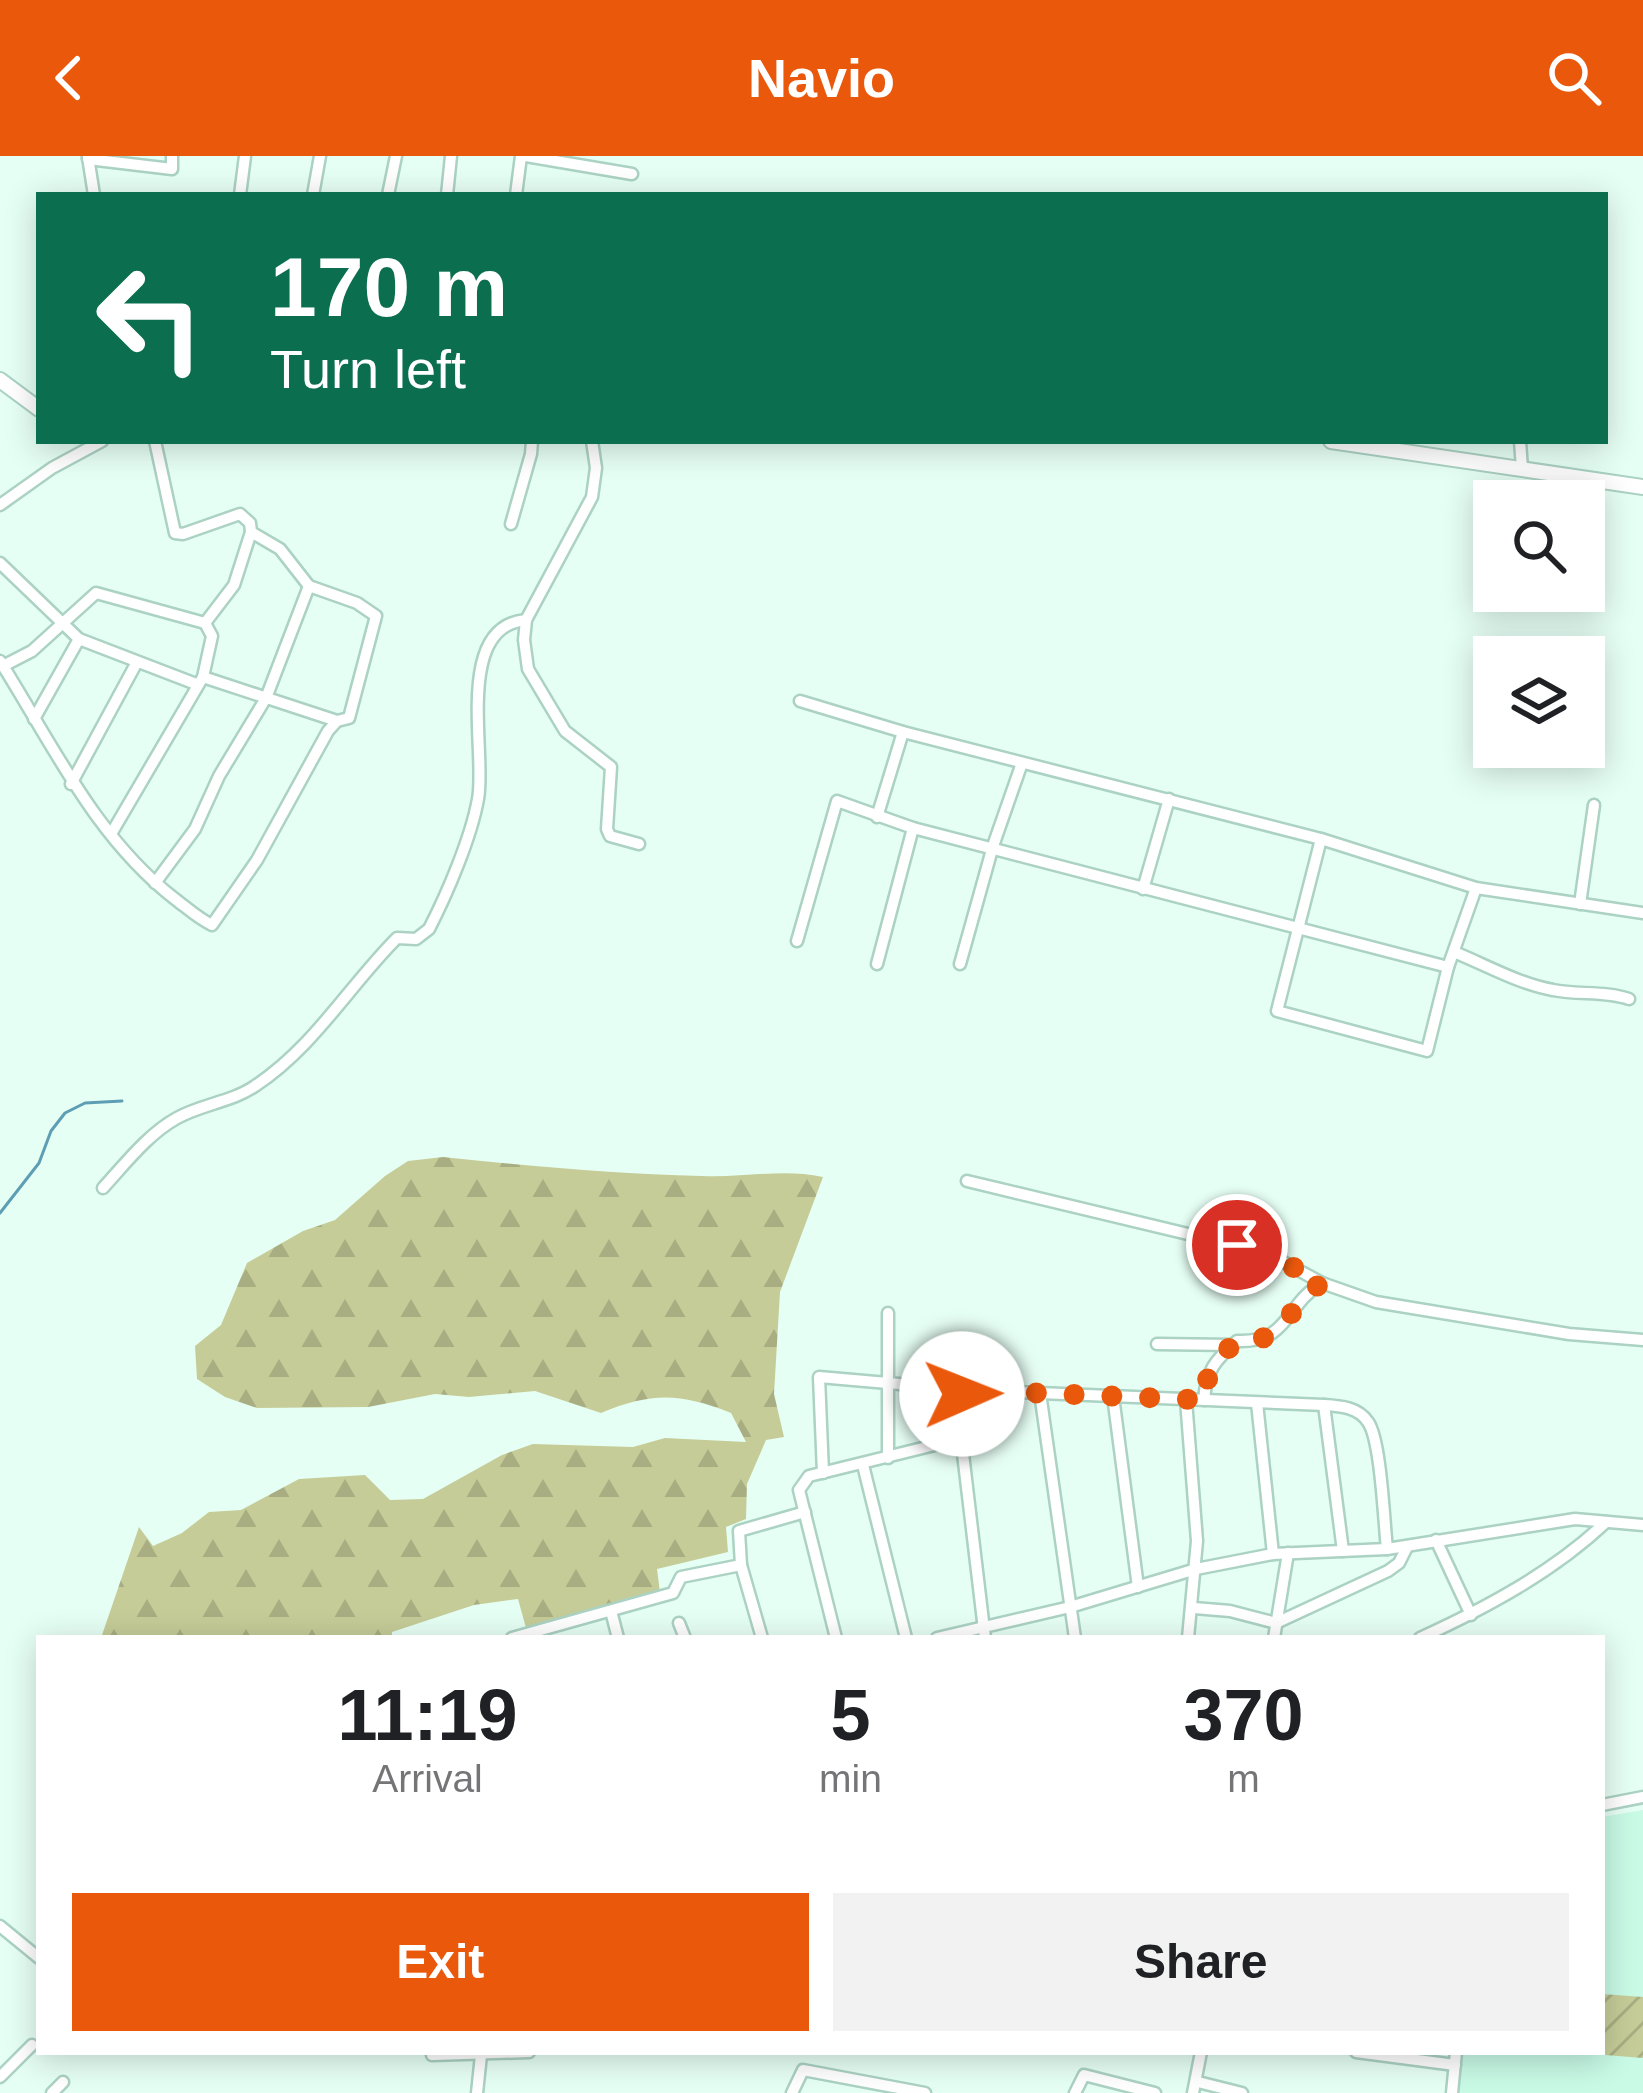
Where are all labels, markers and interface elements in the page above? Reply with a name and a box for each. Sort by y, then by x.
icon: back [36,45,102,111]
icon: search [1541,45,1607,111]
text: Navio [748,48,895,108]
icon: left [72,240,228,396]
text: 170 m [270,240,508,334]
text: Turn left [270,339,466,399]
map controls [1473,480,1605,768]
button: search [1473,480,1605,612]
button: layers [1473,636,1605,768]
pin [1186,1194,1288,1296]
icon: arrive [1204,1212,1270,1278]
position arrow [899,1331,1025,1457]
text: 11:19 [337,1675,518,1755]
text: 5 [830,1675,871,1755]
text: 370 [1183,1675,1304,1755]
text: Arrival [372,1757,483,1800]
text: min [819,1757,882,1800]
text: m [1227,1757,1260,1800]
button: Exit [72,1893,809,2031]
button: Share [833,1893,1569,2031]

